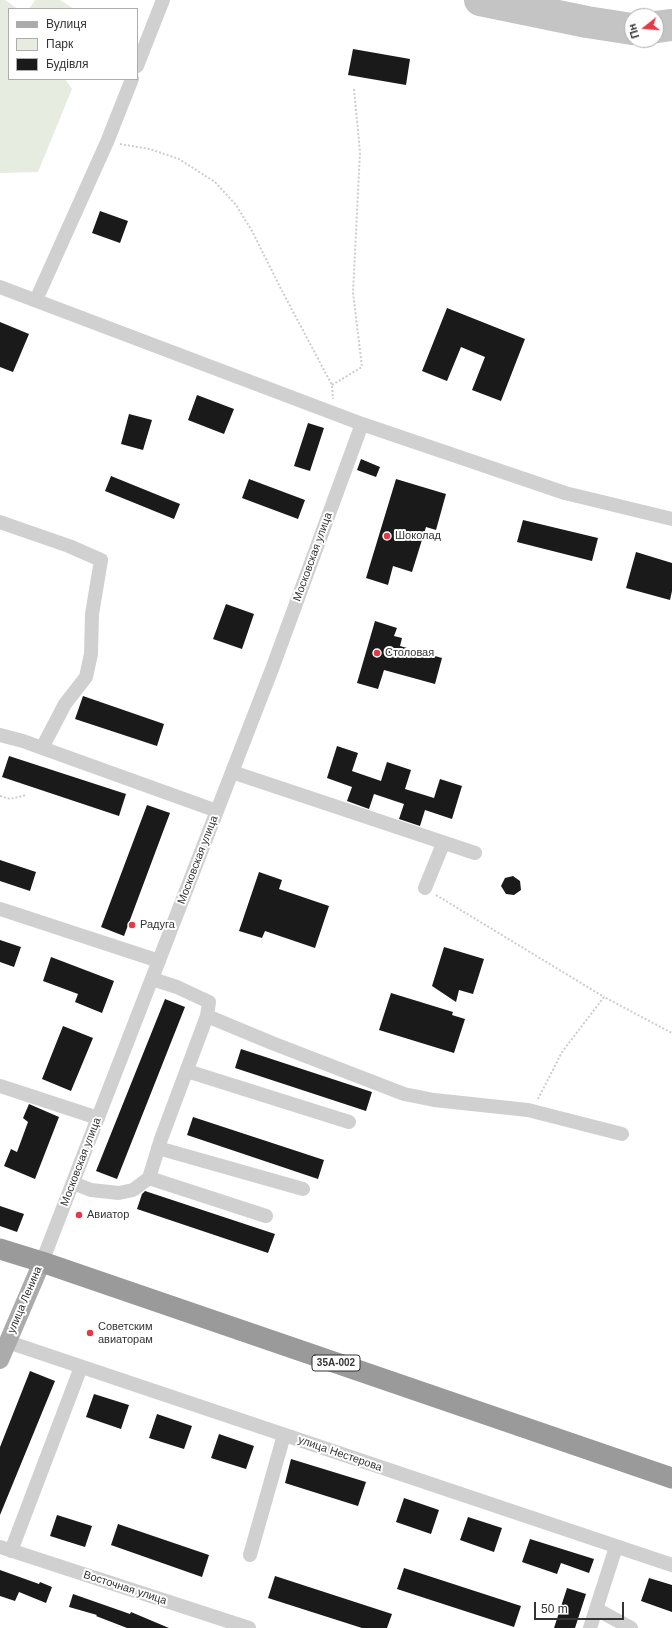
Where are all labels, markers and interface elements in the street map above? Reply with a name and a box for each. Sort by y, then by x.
legend [8,8,138,80]
north arrow [624,8,664,48]
text: Вулиця [46,17,87,31]
text: Пн [626,22,641,40]
text: Парк [46,37,73,51]
text: Будівля [46,57,88,71]
street label: Московская улица [291,511,335,603]
place label: Шоколад [395,529,441,543]
marker: Шоколад [382,531,392,541]
place label: Столовая [385,646,434,660]
marker: Столовая [372,648,382,658]
street label: Московская улица [175,814,221,906]
place label: Радуга [140,918,175,932]
marker: Радуга [127,920,137,930]
street label: Московская улица [58,1116,104,1208]
place label: Авиатор [87,1208,129,1222]
marker: Авиатор [74,1210,84,1220]
street label: улица Ленина [5,1265,45,1335]
place label: Советским авиаторам [98,1320,153,1346]
marker: Советским авиаторам [85,1328,95,1338]
road number: 35А-002 [312,1355,360,1371]
street label: улица Нестерова [296,1433,384,1475]
street label: Восточная улица [82,1568,168,1608]
scale bar [536,1594,626,1620]
text: 50 m [541,1602,568,1616]

